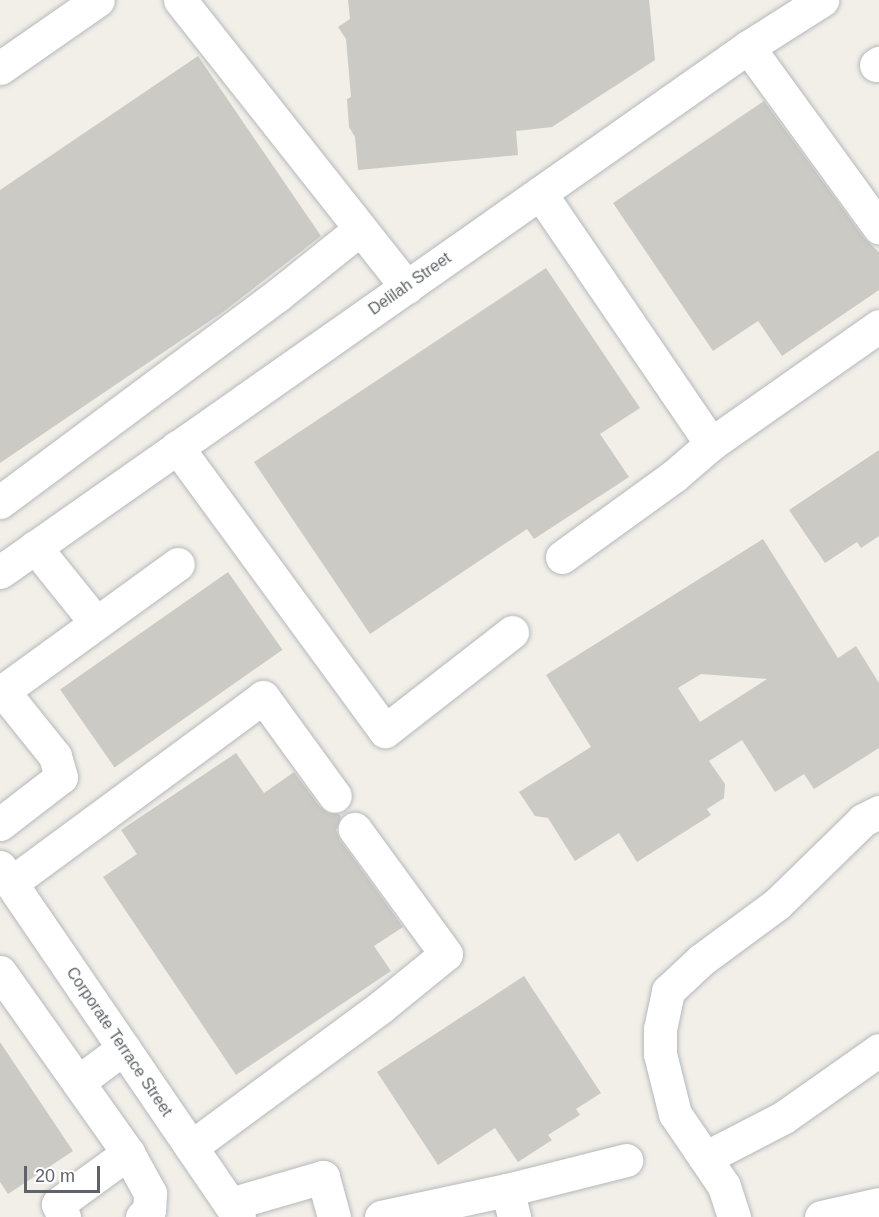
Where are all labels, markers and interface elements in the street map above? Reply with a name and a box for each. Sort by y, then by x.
street label: Delilah Street [365,249,455,319]
street label: Corporate Terrace Street [62,964,176,1120]
scale bar [27,1154,104,1192]
text: 20 m [35,1166,75,1186]

